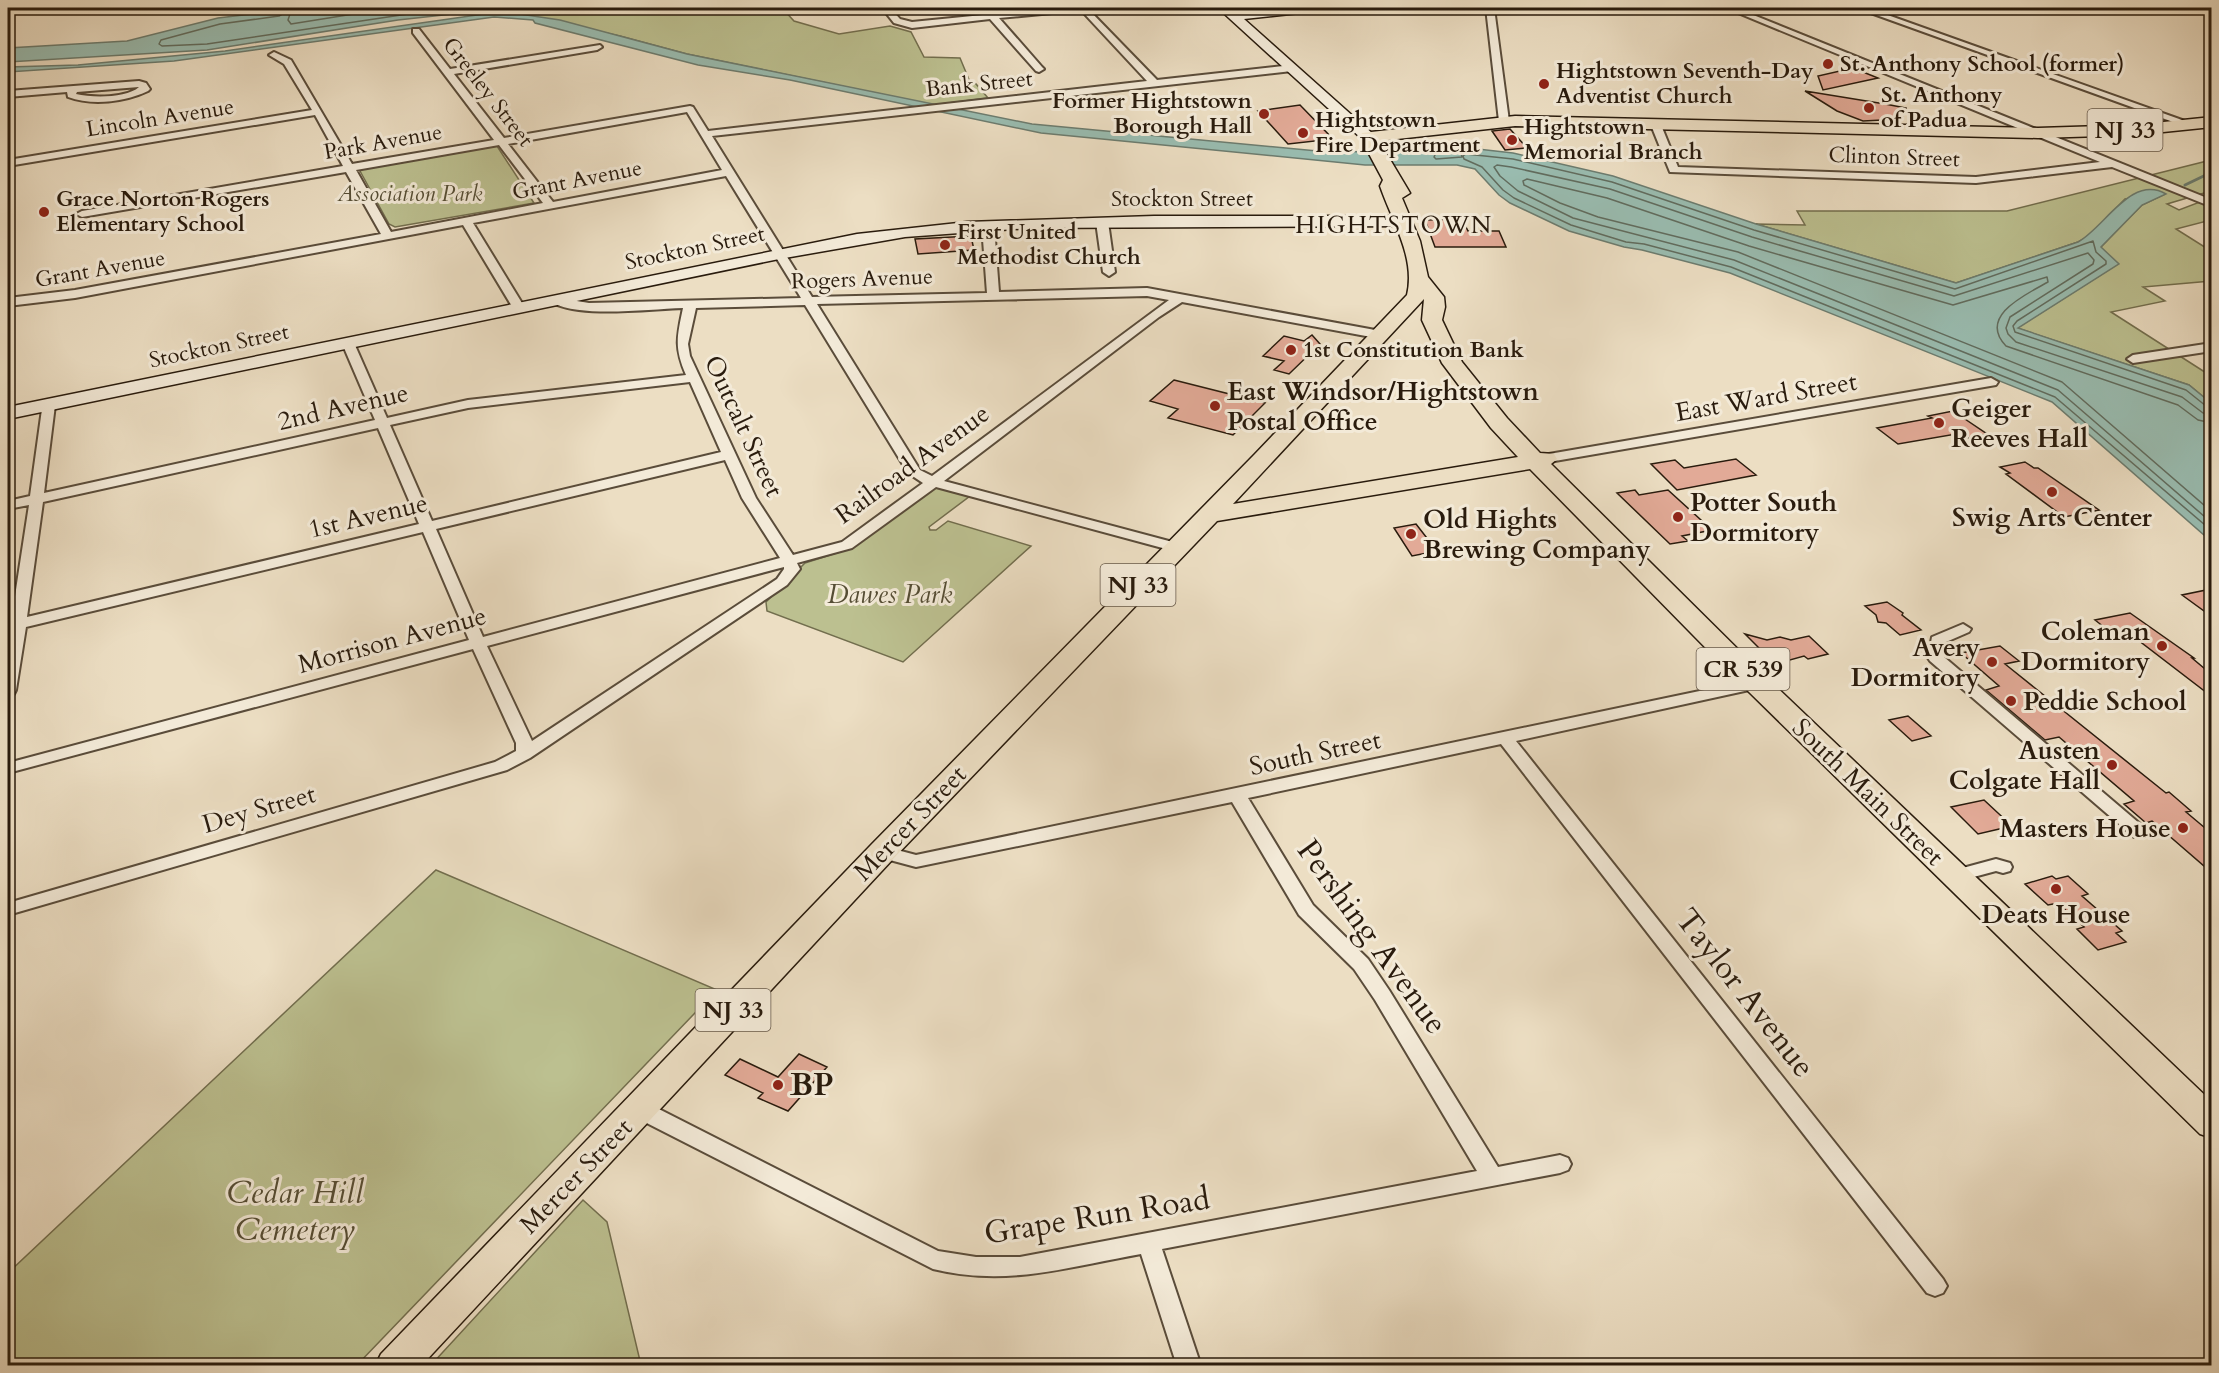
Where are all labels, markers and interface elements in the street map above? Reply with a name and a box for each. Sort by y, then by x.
street label: Greeley Street [436,31,540,153]
place label: St. Anthony School (former) [1840,49,2125,79]
place label: Hightstown Seventh-Day Adventist Church [1556,56,1814,111]
marker: St. Anthony School (former) [1821,57,1835,71]
street label: Bank Street [924,63,1034,105]
marker: Hightstown Seventh-Day Adventist Church [1537,77,1551,91]
place label: St. Anthony of Padua [1881,80,2003,135]
place label: Former Hightstown Borough Hall [1052,86,1253,141]
street label: Lincoln Avenue [84,92,236,144]
marker: St. Anthony of Padua [1862,101,1876,115]
place label: Hightstown Fire Department [1315,105,1480,160]
marker: Former Hightstown Borough Hall [1257,107,1271,121]
road number: NJ 33 [2088,109,2162,151]
place label: Hightstown Memorial Branch [1524,112,1703,167]
street label: Park Avenue [322,117,444,167]
marker: Hightstown Fire Department [1296,126,1310,140]
marker: Hightstown Memorial Branch [1505,133,1519,147]
street label: Clinton Street [1828,140,1960,174]
street label: Grant Avenue [510,153,644,207]
park label: Association Park [337,179,483,209]
place label: Grace Norton Rogers Elementary School [56,184,269,239]
street label: Stockton Street [1111,184,1253,214]
marker: Grace Norton Rogers Elementary School [37,205,51,219]
district label: HIGHTSTOWN [1295,209,1493,242]
place label: First United Methodist Church [957,217,1141,272]
street label: Stockton Street [623,219,768,277]
marker: First United Methodist Church [938,238,952,252]
street label: Grant Avenue [33,243,167,295]
street label: Rogers Avenue [790,262,934,296]
street label: Stockton Street [147,317,292,375]
place label: 1st Constitution Bank [1303,335,1524,365]
marker: 1st Constitution Bank [1284,343,1298,357]
street label: Outcalt Street [696,350,792,502]
street label: East Ward Street [1672,364,1860,430]
place label: East Windsor/Hightstown Postal Office [1227,374,1539,439]
street label: 2nd Avenue [274,375,412,439]
place label: Geiger Reeves Hall [1951,391,2088,456]
street label: Railroad Avenue [828,396,996,532]
marker: East Windsor/Hightstown Postal Office [1208,399,1222,413]
marker: Geiger Reeves Hall [1932,416,1946,430]
street label: 1st Avenue [305,485,431,547]
place label: Potter South Dormitory [1690,485,1837,550]
marker: Swig Arts Center [2045,485,2059,499]
place label: Swig Arts Center [1952,500,2153,535]
place label: Old Hights Brewing Company [1423,502,1651,567]
marker: Potter South Dormitory [1671,510,1685,524]
marker: Old Hights Brewing Company [1404,527,1418,541]
road number: NJ 33 [1100,564,1176,606]
park label: Dawes Park [828,577,953,612]
street label: Morrison Avenue [294,598,490,682]
place label: Coleman Dormitory [2021,614,2150,679]
place label: Avery Dormitory [1851,630,1980,695]
marker: Coleman Dormitory [2155,639,2169,653]
road number: CR 539 [1696,648,1790,690]
marker: Avery Dormitory [1985,655,1999,669]
place label: Peddie School [2023,684,2187,719]
marker: Peddie School [2004,694,2018,708]
street label: South Main Street [1785,711,1951,873]
street label: South Street [1246,722,1384,784]
place label: Austen Colgate Hall [1949,733,2100,798]
street label: Mercer Street [846,757,974,889]
marker: Austen Colgate Hall [2105,758,2119,772]
street label: Dey Street [198,776,320,842]
place label: Masters House [1999,811,2171,846]
marker: Masters House [2176,821,2190,835]
street label: Pershing Avenue [1286,831,1458,1043]
marker: Deats House [2049,882,2063,896]
place label: Deats House [1981,897,2131,932]
street label: Taylor Avenue [1665,899,1825,1087]
road number: NJ 33 [696,989,771,1031]
place label: BP [790,1063,833,1107]
marker: BP [771,1078,785,1092]
street label: Mercer Street [512,1110,640,1242]
park label: Cedar Hill Cemetery [227,1171,365,1252]
street label: Grape Run Road [981,1176,1213,1256]

